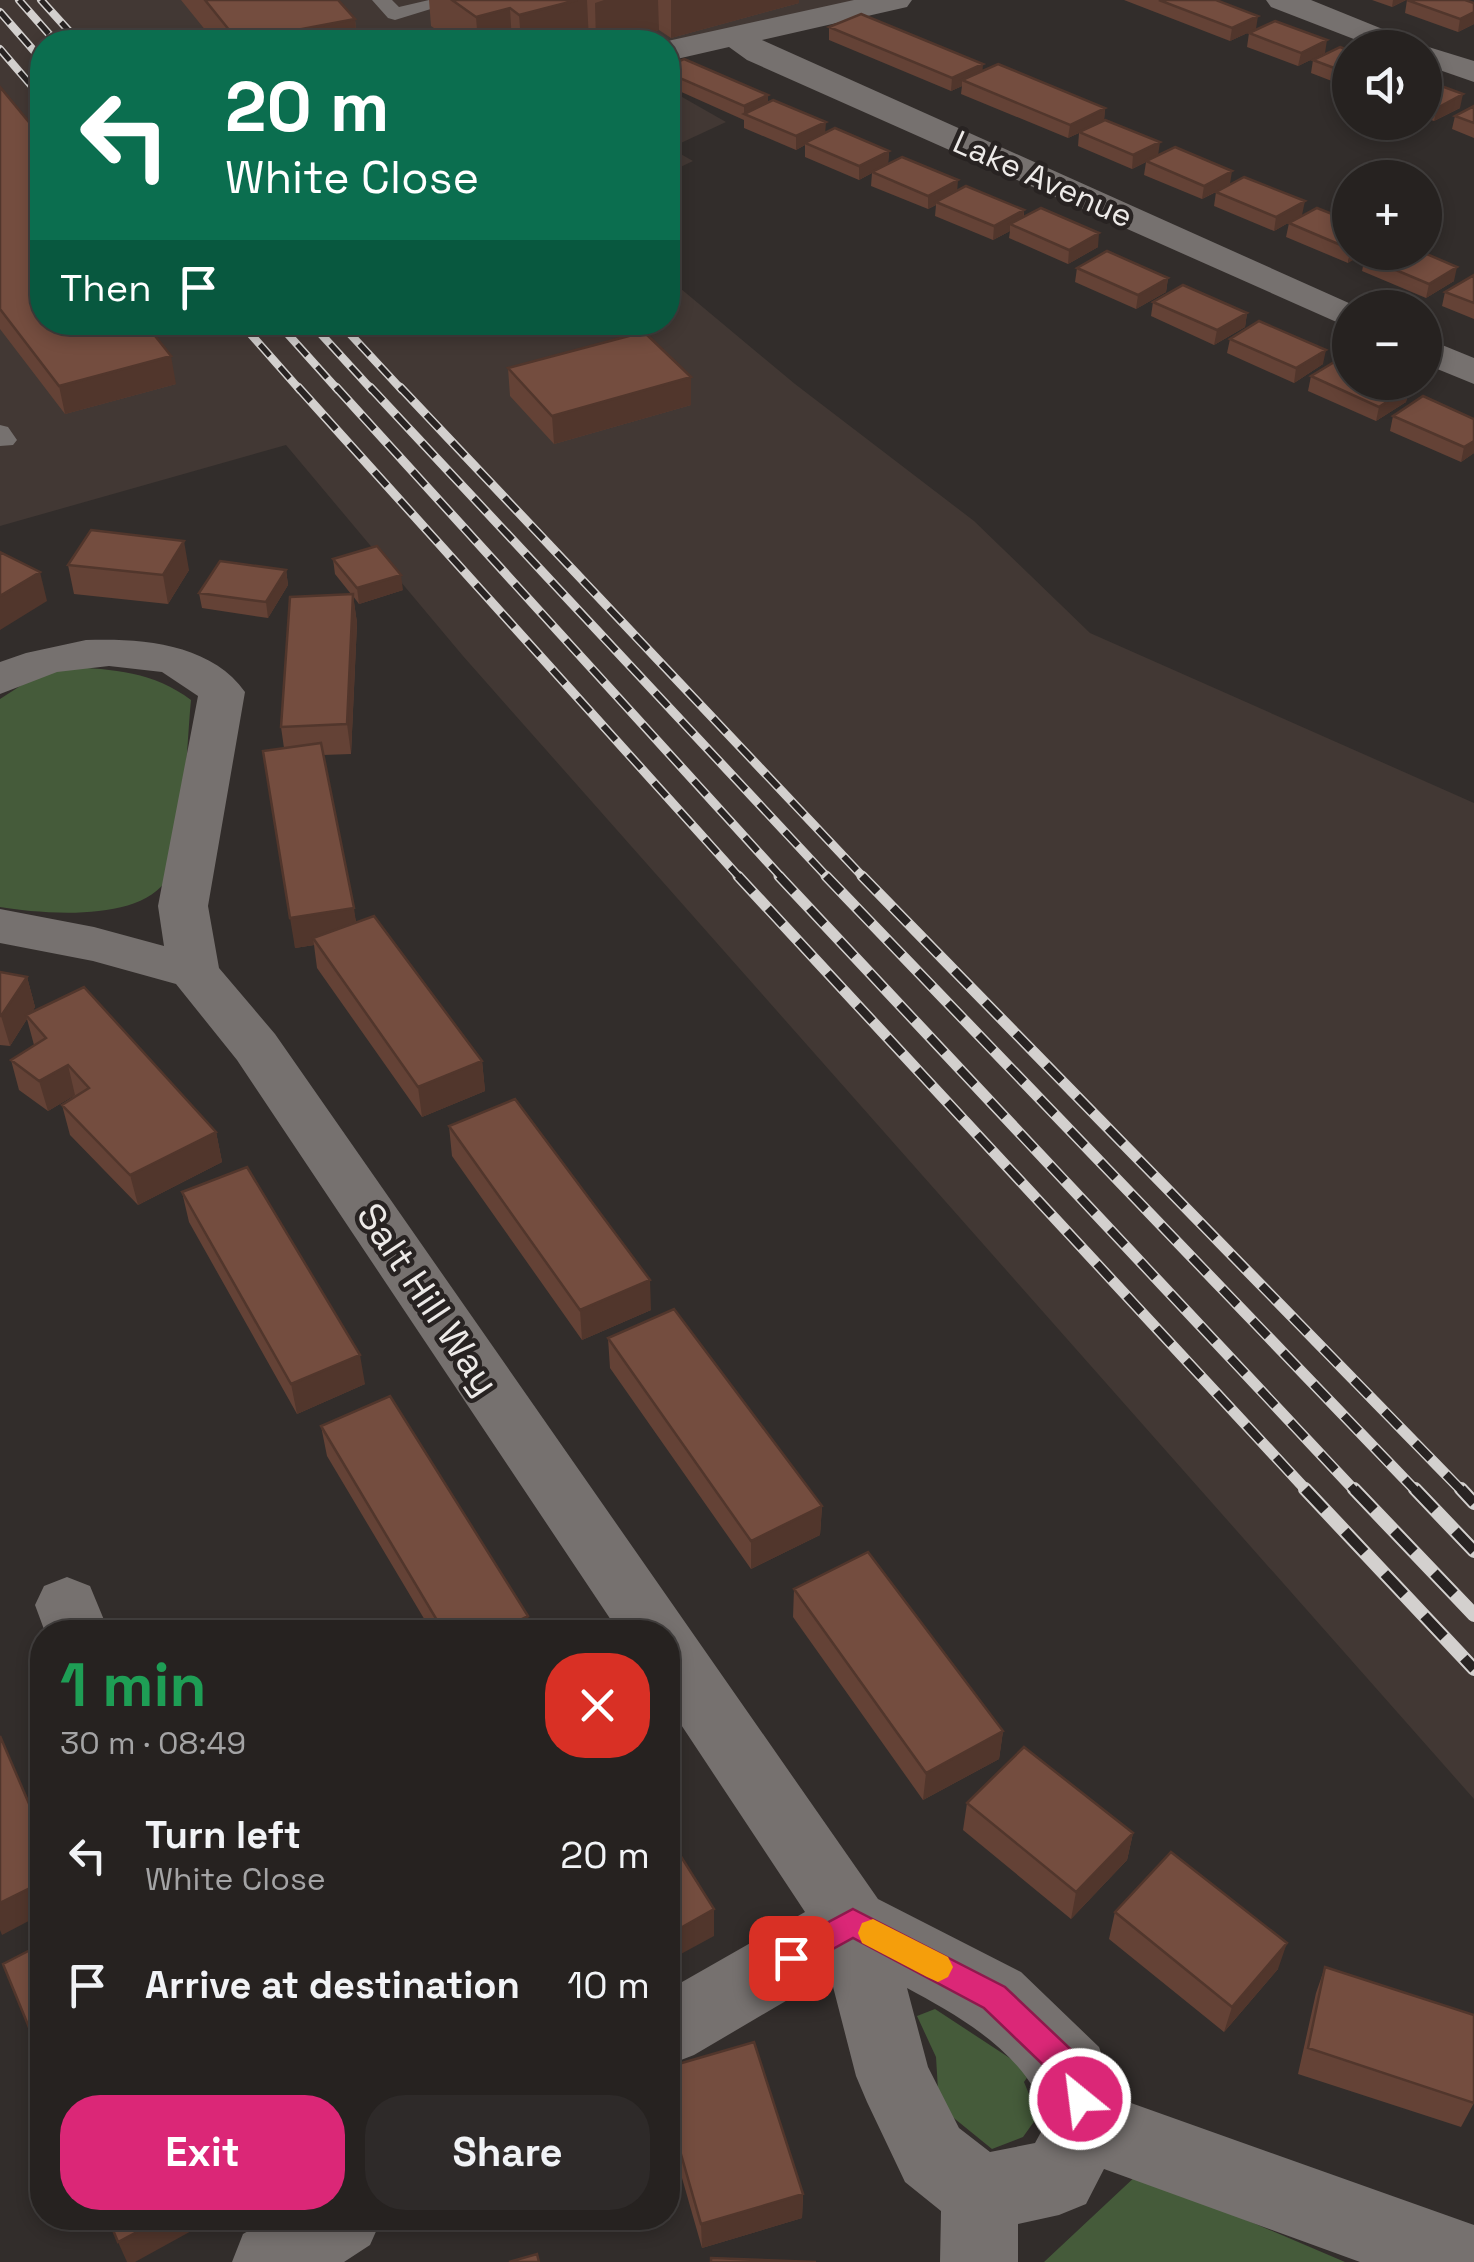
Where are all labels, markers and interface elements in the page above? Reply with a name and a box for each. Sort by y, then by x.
map controls [1332,30,1442,400]
button: sound [1332,30,1442,140]
text: 20 m [225,62,390,151]
icon: left [60,70,190,200]
street label: Lake Avenue [947,122,1139,236]
text: White Close [225,149,479,206]
button: + [1332,160,1442,270]
icon: arrive [171,260,226,315]
text: Then [60,264,151,312]
button: − [1332,290,1442,400]
street label: Salt Hill Way [346,1194,510,1404]
text: 1 min [60,1647,207,1724]
button: close [545,1653,650,1758]
text: 30 m · 08:49 [60,1723,246,1763]
text: Turn left [145,1811,301,1859]
icon: left [60,1828,115,1883]
text: 20 m [560,1831,650,1879]
text: White Close [145,1859,326,1899]
pin [749,1916,834,2001]
icon: arrive [764,1931,819,1986]
icon: arrive [60,1958,115,2013]
text: Arrive at destination [145,1961,520,2009]
text: 10 m [567,1961,650,2009]
position arrow [1028,2047,1132,2151]
button: Exit [60,2095,345,2210]
button: Share [365,2095,650,2210]

